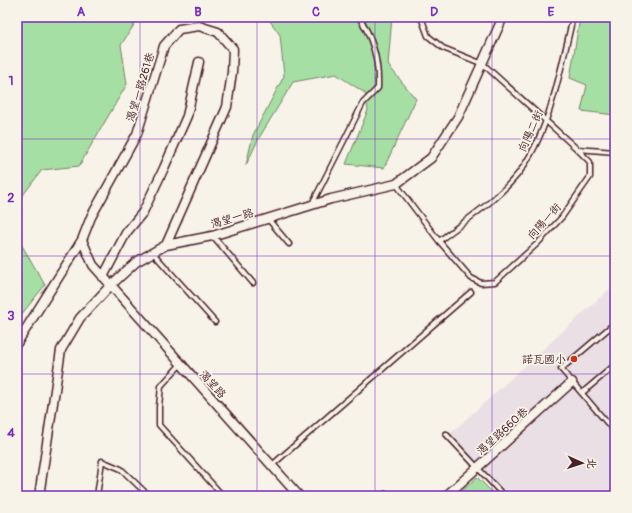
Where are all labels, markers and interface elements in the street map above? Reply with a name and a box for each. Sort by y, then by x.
text: A [77,4,86,20]
text: B [194,4,202,20]
text: C [312,4,320,20]
text: D [430,4,438,20]
text: E [548,4,555,20]
street label: 渴望一路261巷 [124,51,157,123]
text: 1 [8,73,14,89]
street label: 向陽二街 [516,108,546,154]
text: 2 [7,190,15,206]
street label: 向陽一街 [525,200,565,242]
street label: 渴望一路 [209,206,255,231]
text: 3 [7,308,15,324]
place label: 諾瓦國小 [522,353,566,366]
marker: 諾瓦國小 [569,354,579,364]
street label: 渴望路 [197,368,228,401]
street label: 渴望路660巷 [474,405,531,458]
text: 4 [7,425,15,441]
north arrow [562,443,602,483]
text: 北 [585,458,598,469]

